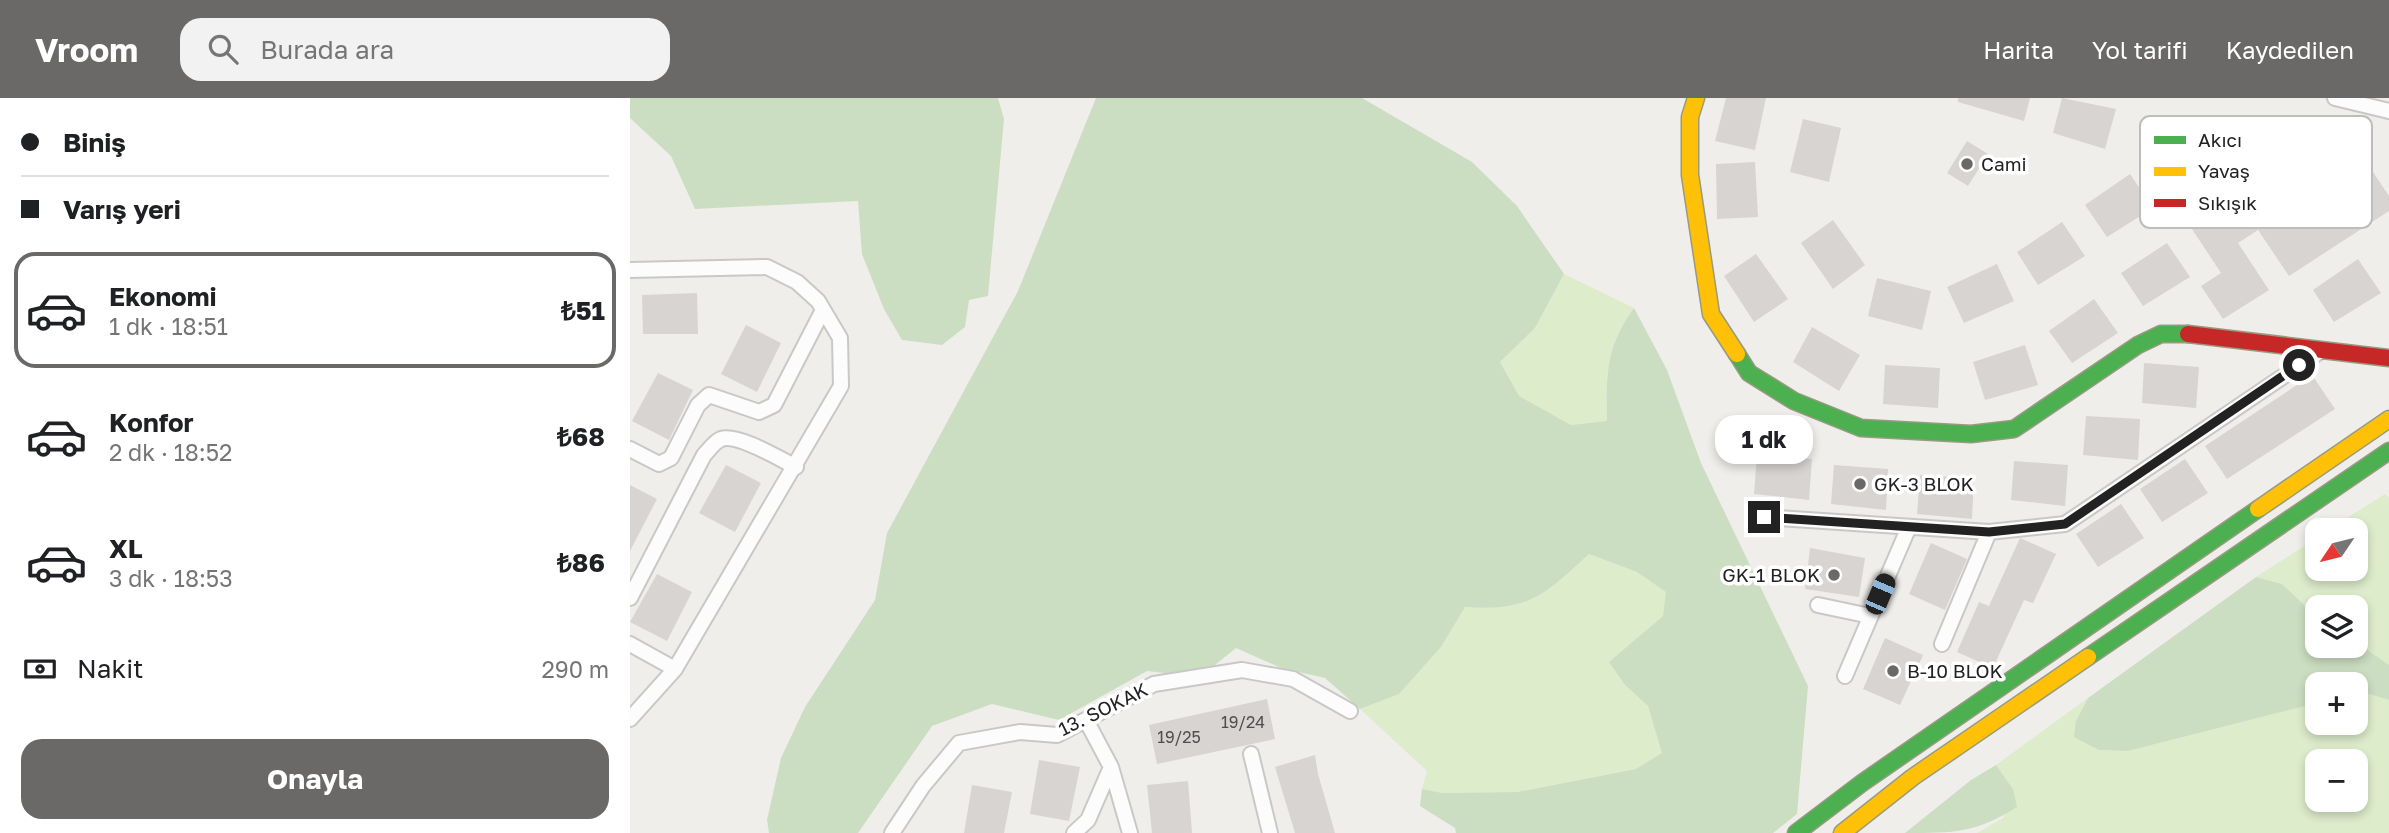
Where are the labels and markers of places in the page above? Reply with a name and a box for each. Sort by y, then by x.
place label: Cami [1981,152,2027,175]
marker: Cami [1959,156,1975,172]
place label: GK-3 BLOK [1874,472,1974,495]
marker: GK-3 BLOK [1852,476,1868,492]
place label: GK-1 BLOK [1722,563,1820,586]
marker: GK-1 BLOK [1826,567,1842,583]
place label: B-10 BLOK [1907,659,2003,682]
marker: B-10 BLOK [1885,663,1901,679]

